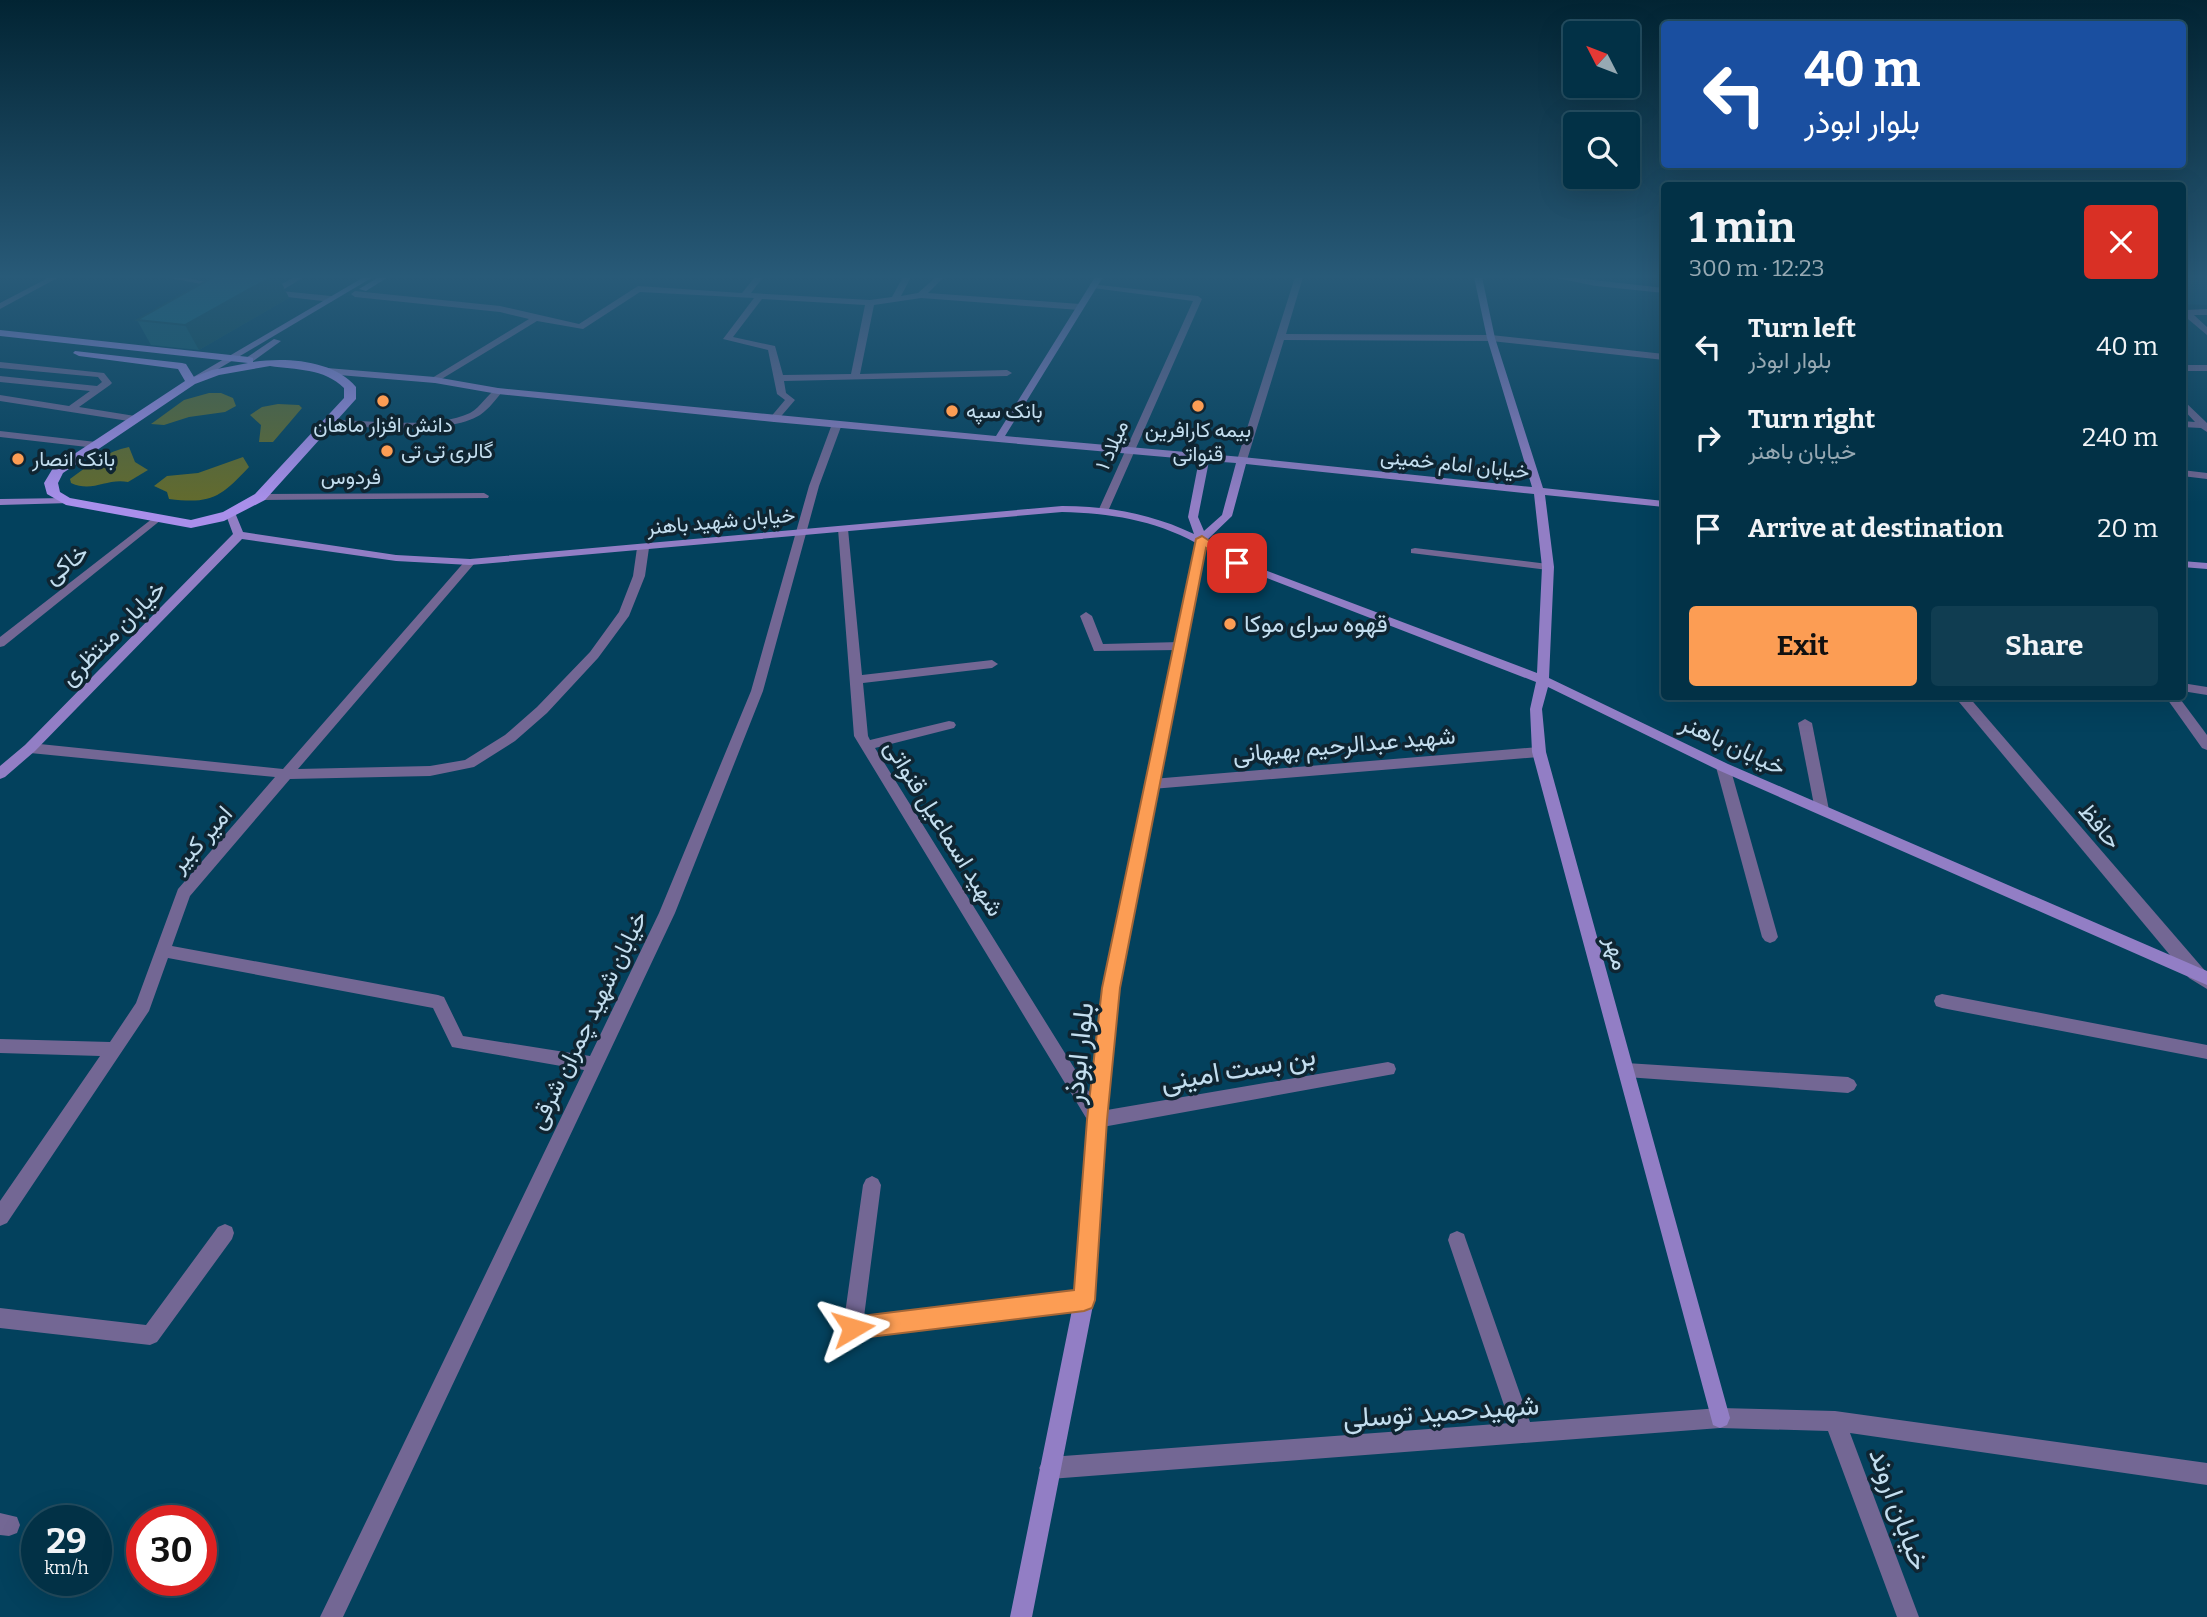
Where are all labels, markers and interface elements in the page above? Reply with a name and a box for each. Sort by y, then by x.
north arrow [1563,21,1640,98]
map controls [1563,21,1640,189]
text: 40 m [1804,40,1921,99]
icon: left [1689,49,1780,140]
text: بلوار ابوذر [1804,103,1920,141]
button: search [1563,112,1640,189]
text: 1 min [1689,203,1795,253]
button: close [2084,205,2158,279]
text: 300 m · 12:23 [1689,254,1825,282]
text: Turn left [1748,313,1856,344]
icon: left [1689,328,1727,366]
text: 40 m [2096,331,2158,362]
text: بلوار ابوذر [1748,346,1831,374]
marker: دانش افزار ماهان [375,393,391,409]
place label: بانک سپه [966,398,1043,425]
marker: بیمه کارافرین قنواتی [1190,398,1206,414]
marker: بانک سپه [944,403,960,419]
text: Turn right [1748,404,1875,435]
place label: دانش افزار ماهان [313,412,453,438]
street label: میلاد ۱ [1090,416,1134,474]
place label: بیمه کارافرین قنواتی [1145,417,1251,467]
icon: right [1689,419,1727,457]
text: 240 m [2082,422,2158,453]
text: خیابان باهنر [1748,437,1856,465]
place label: گالری تی تی [401,438,493,464]
marker: گالری تی تی [379,443,395,459]
street label: خیابان امام خمینی [1379,443,1531,486]
place label: بانک انصار [31,446,115,472]
marker: بانک انصار [10,451,26,467]
street label: فردوس [321,464,381,490]
street label: خیابان شهید باهنر [645,502,796,541]
icon: arrive [1689,510,1727,548]
text: Arrive at destination [1748,513,2003,544]
text: 20 m [2097,513,2158,544]
pin [1207,533,1267,593]
street label: خاکی [38,538,94,590]
icon: arrive [1218,544,1256,582]
street label: خیابان منتظری [55,575,172,692]
button: Exit [1689,606,1917,686]
button: Share [1931,606,2158,686]
place label: قهوه سرای موکا [1244,610,1388,639]
marker: قهوه سرای موکا [1222,616,1238,632]
street label: خیابان باهنر [1675,708,1790,782]
street label: شهید عبدالرحیم بهبهانی [1231,721,1457,771]
street label: شهید اسماعیل قنواتی [878,735,1010,922]
street label: حافظ [2073,797,2127,855]
street label: امیر کبیر [163,800,239,879]
street label: خیابان شهید چمران شرقی [523,906,655,1135]
street label: مهر [1598,932,1635,973]
street label: بلوار ابوذر [1057,1001,1101,1106]
street label: بن بست امینی [1158,1039,1318,1098]
position arrow [816,1291,890,1365]
street label: شهیدحمید توسلی [1342,1388,1540,1436]
street label: خیابان اروند [1861,1444,1937,1575]
speed limit sign: 30 [126,1505,217,1596]
text: 29 [46,1520,87,1562]
text: km/h [44,1557,89,1579]

